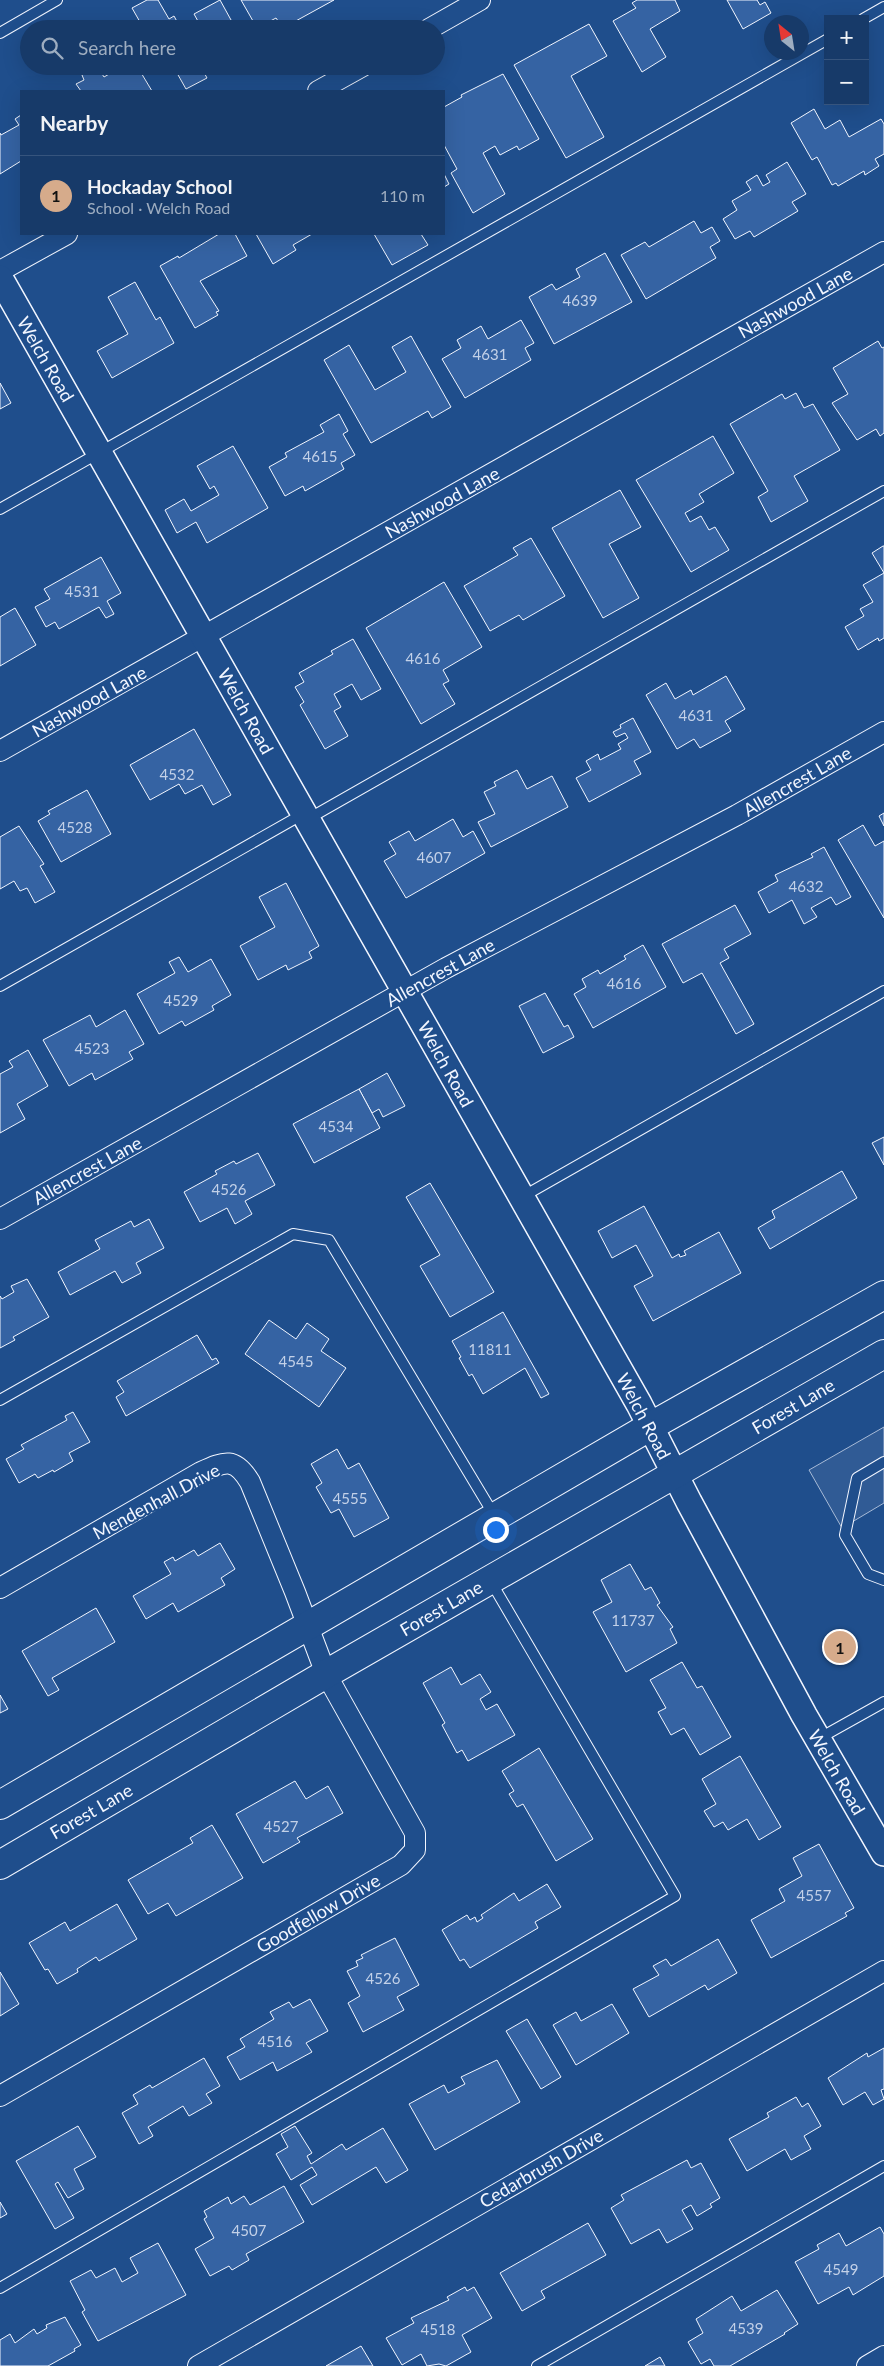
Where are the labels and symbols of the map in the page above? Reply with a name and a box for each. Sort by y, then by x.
north arrow [764,15,809,60]
street label: Nashwood Lane [734,262,856,342]
house number: 4639 [563,291,597,309]
street label: Welch Road [13,313,79,405]
house number: 4631 [473,345,507,363]
house number: 4615 [303,447,337,465]
street label: Nashwood Lane [381,462,503,542]
house number: 4531 [65,582,99,600]
house number: 4616 [406,649,441,667]
street label: Nashwood Lane [28,661,150,741]
street label: Welch Road [213,664,279,758]
house number: 4631 [679,706,713,724]
street label: Allencrest Lane [739,741,855,821]
house number: 4532 [160,765,194,783]
house number: 4528 [58,818,92,836]
house number: 4607 [417,848,452,866]
house number: 4632 [789,877,823,895]
street label: Allencrest Lane [382,933,498,1011]
house number: 4616 [607,974,642,992]
house number: 4529 [164,991,198,1009]
street label: Welch Road [413,1017,479,1111]
house number: 4523 [75,1039,109,1057]
house number: 4534 [319,1117,354,1135]
street label: Allencrest Lane [29,1131,145,1209]
house number: 4526 [212,1180,247,1198]
house number: 11811 [468,1340,512,1358]
house number: 4545 [279,1352,313,1370]
street label: Welch Road [612,1369,676,1463]
street label: Forest Lane [748,1374,838,1438]
street label: Mendenhall Drive [89,1458,223,1544]
house number: 4555 [333,1489,367,1507]
your location [483,1517,509,1543]
street label: Forest Lane [396,1576,486,1640]
house number: 11737 [611,1611,655,1629]
pin: 1 [824,1628,856,1666]
street label: Welch Road [804,1726,870,1818]
street label: Forest Lane [46,1779,136,1843]
house number: 4527 [264,1817,299,1835]
street label: Goodfellow Drive [252,1869,384,1957]
house number: 4557 [797,1886,832,1904]
house number: 4526 [366,1969,401,1987]
house number: 4516 [258,2032,293,2050]
street label: Cedarbrush Drive [475,2124,607,2212]
house number: 4507 [232,2221,267,2239]
house number: 4549 [824,2260,858,2278]
house number: 4539 [729,2319,763,2337]
house number: 4518 [421,2320,455,2338]

